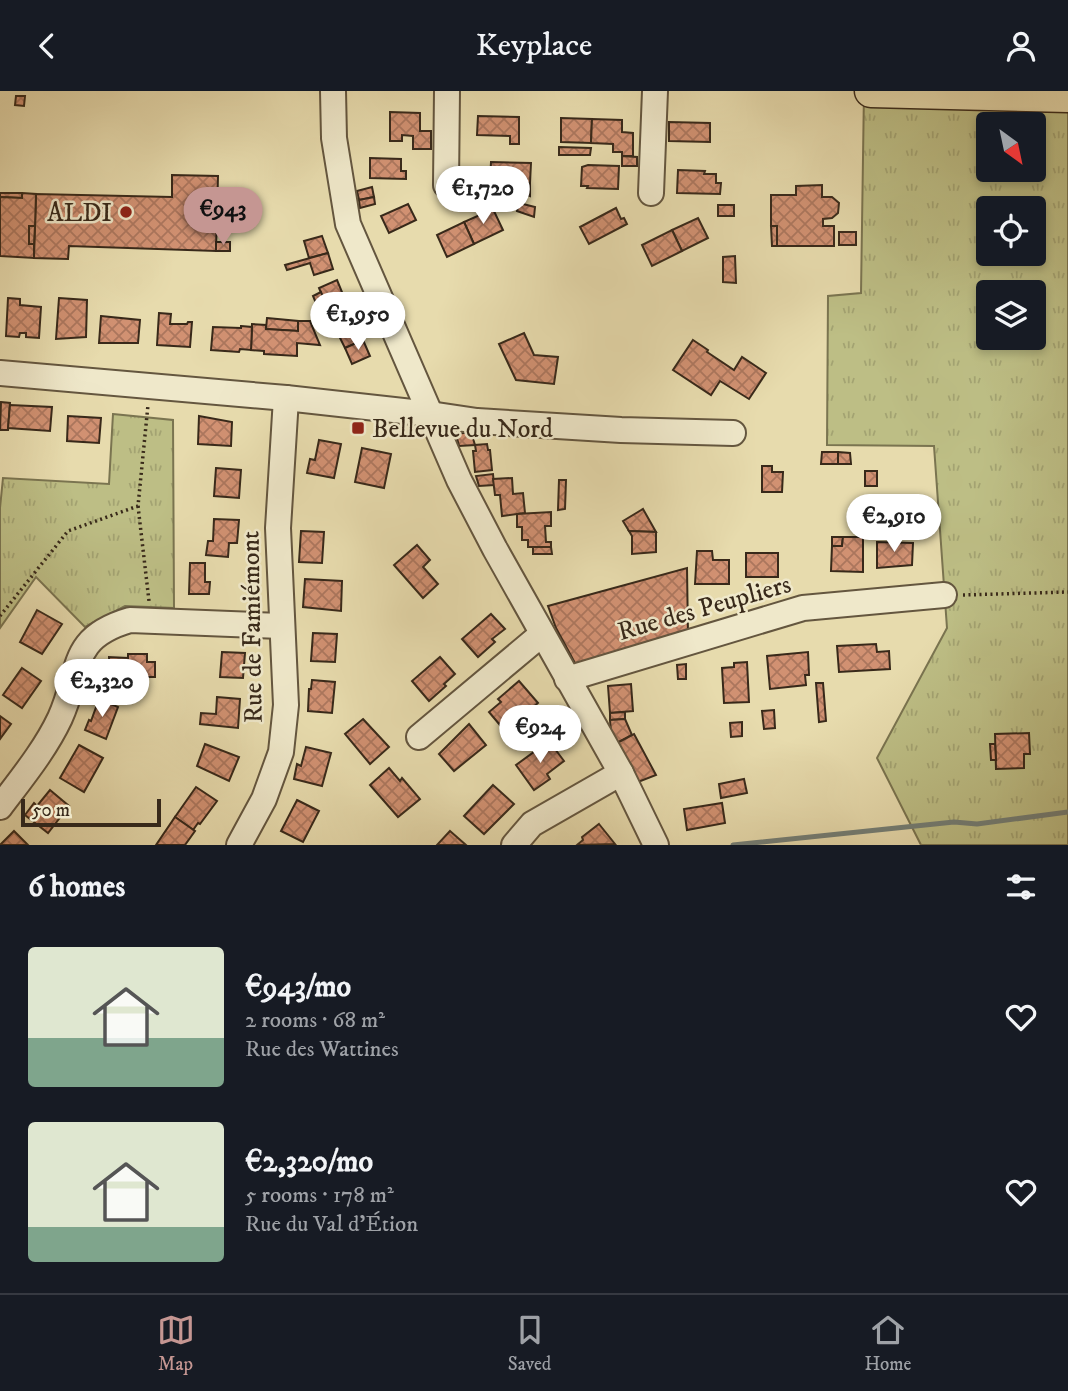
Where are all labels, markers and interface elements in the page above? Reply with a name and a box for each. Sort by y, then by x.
text: Keyplace [476,26,592,66]
icon: back [28,27,66,65]
icon: person [1002,27,1040,65]
north arrow [976,112,1046,182]
map controls [976,112,1046,350]
pin: €1,720 [426,167,540,226]
text: €1,720 [452,174,514,203]
pin: €943 [182,187,264,247]
text: €943 [200,195,246,224]
button: locate [976,196,1046,266]
place label: ALDI [47,197,112,230]
marker: ALDI [118,204,134,220]
button: layers [976,280,1046,350]
pin: €1,950 [301,293,415,352]
text: €1,950 [326,300,390,329]
place label: Bellevue du Nord [372,413,553,446]
marker: Bellevue du Nord [350,420,366,436]
pin: €2,910 [837,495,951,554]
text: €2,910 [862,502,926,531]
street label: Rue de Famiémont [234,530,271,724]
street label: Rue des Peupliers [614,568,795,649]
pin: €2,320 [45,659,159,719]
text: €2,320 [70,667,134,696]
pin: €924 [499,705,581,765]
text: €924 [515,713,565,742]
scale bar [21,796,161,828]
text: 50 m [32,799,70,822]
icon: filters [1002,868,1040,906]
text: 6 homes [28,869,125,906]
text: €943/mo [245,969,351,1006]
icon: home [84,975,168,1059]
icon: heart [1002,998,1040,1036]
text: 2 rooms · 68 m² [245,1006,385,1035]
text: Rue des Wattines [245,1035,399,1064]
text: €2,320/mo [245,1144,373,1181]
icon: home [84,1150,168,1234]
icon: heart [1002,1173,1040,1211]
text: 5 rooms · 178 m² [245,1181,394,1210]
text: Rue du Val d'Étion [245,1210,418,1239]
tab: Map [157,1311,195,1376]
tab: Saved [508,1311,551,1376]
tab: Home [864,1311,911,1376]

